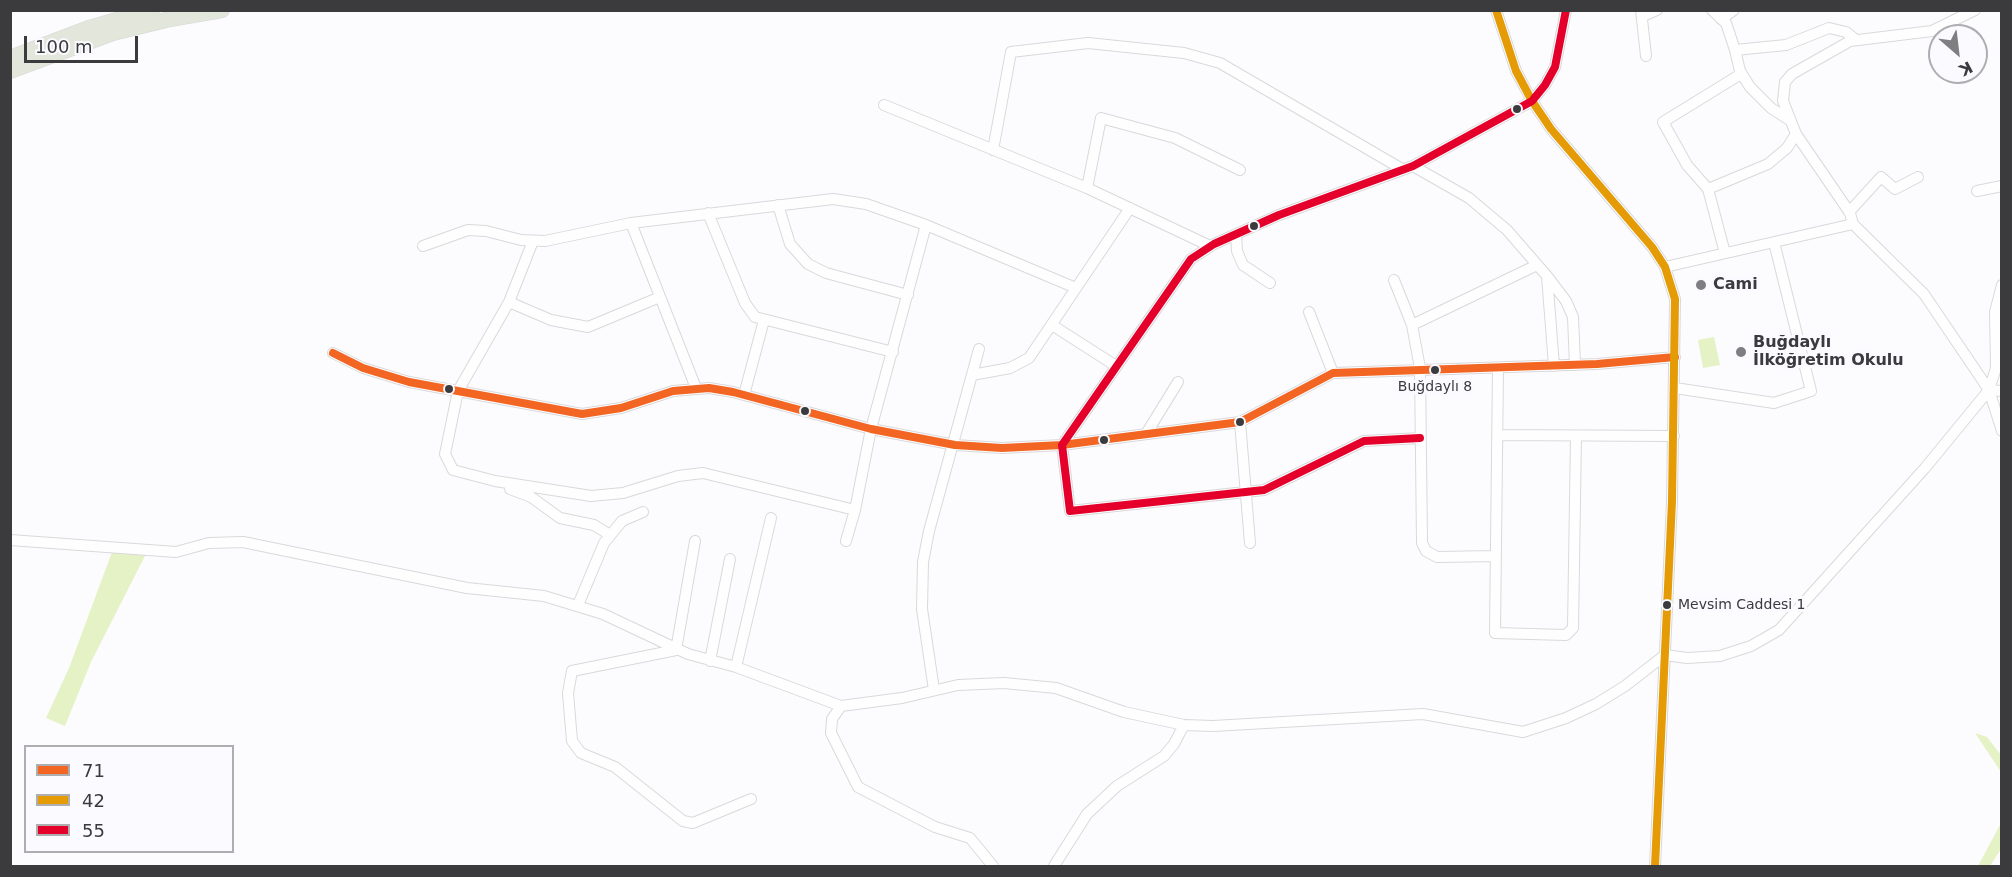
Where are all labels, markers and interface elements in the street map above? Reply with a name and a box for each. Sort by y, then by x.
scale bar [27,24,141,62]
north arrow [1928,24,1988,84]
text: 100 m [35,36,93,57]
text: K [1956,57,1976,80]
unlabelled marker [1511,103,1523,115]
unlabelled marker [1248,220,1260,232]
place label: Cami [1713,275,1758,295]
marker: Cami [1694,278,1708,292]
place label: Buğdaylı İlköğretim Okulu [1753,333,1904,371]
marker: Buğdaylı İlköğretim Okulu [1734,345,1748,359]
marker: Buğdaylı 8 [1429,364,1441,376]
place label: Buğdaylı 8 [1398,379,1472,395]
unlabelled marker [443,383,455,395]
unlabelled marker [799,405,811,417]
unlabelled marker [1234,416,1246,428]
unlabelled marker [1098,434,1110,446]
place label: Mevsim Caddesi 1 [1678,597,1806,613]
marker: Mevsim Caddesi 1 [1661,599,1673,611]
legend [24,745,234,853]
text: 71 [82,760,105,781]
text: 42 [82,790,105,811]
text: 55 [82,820,105,841]

